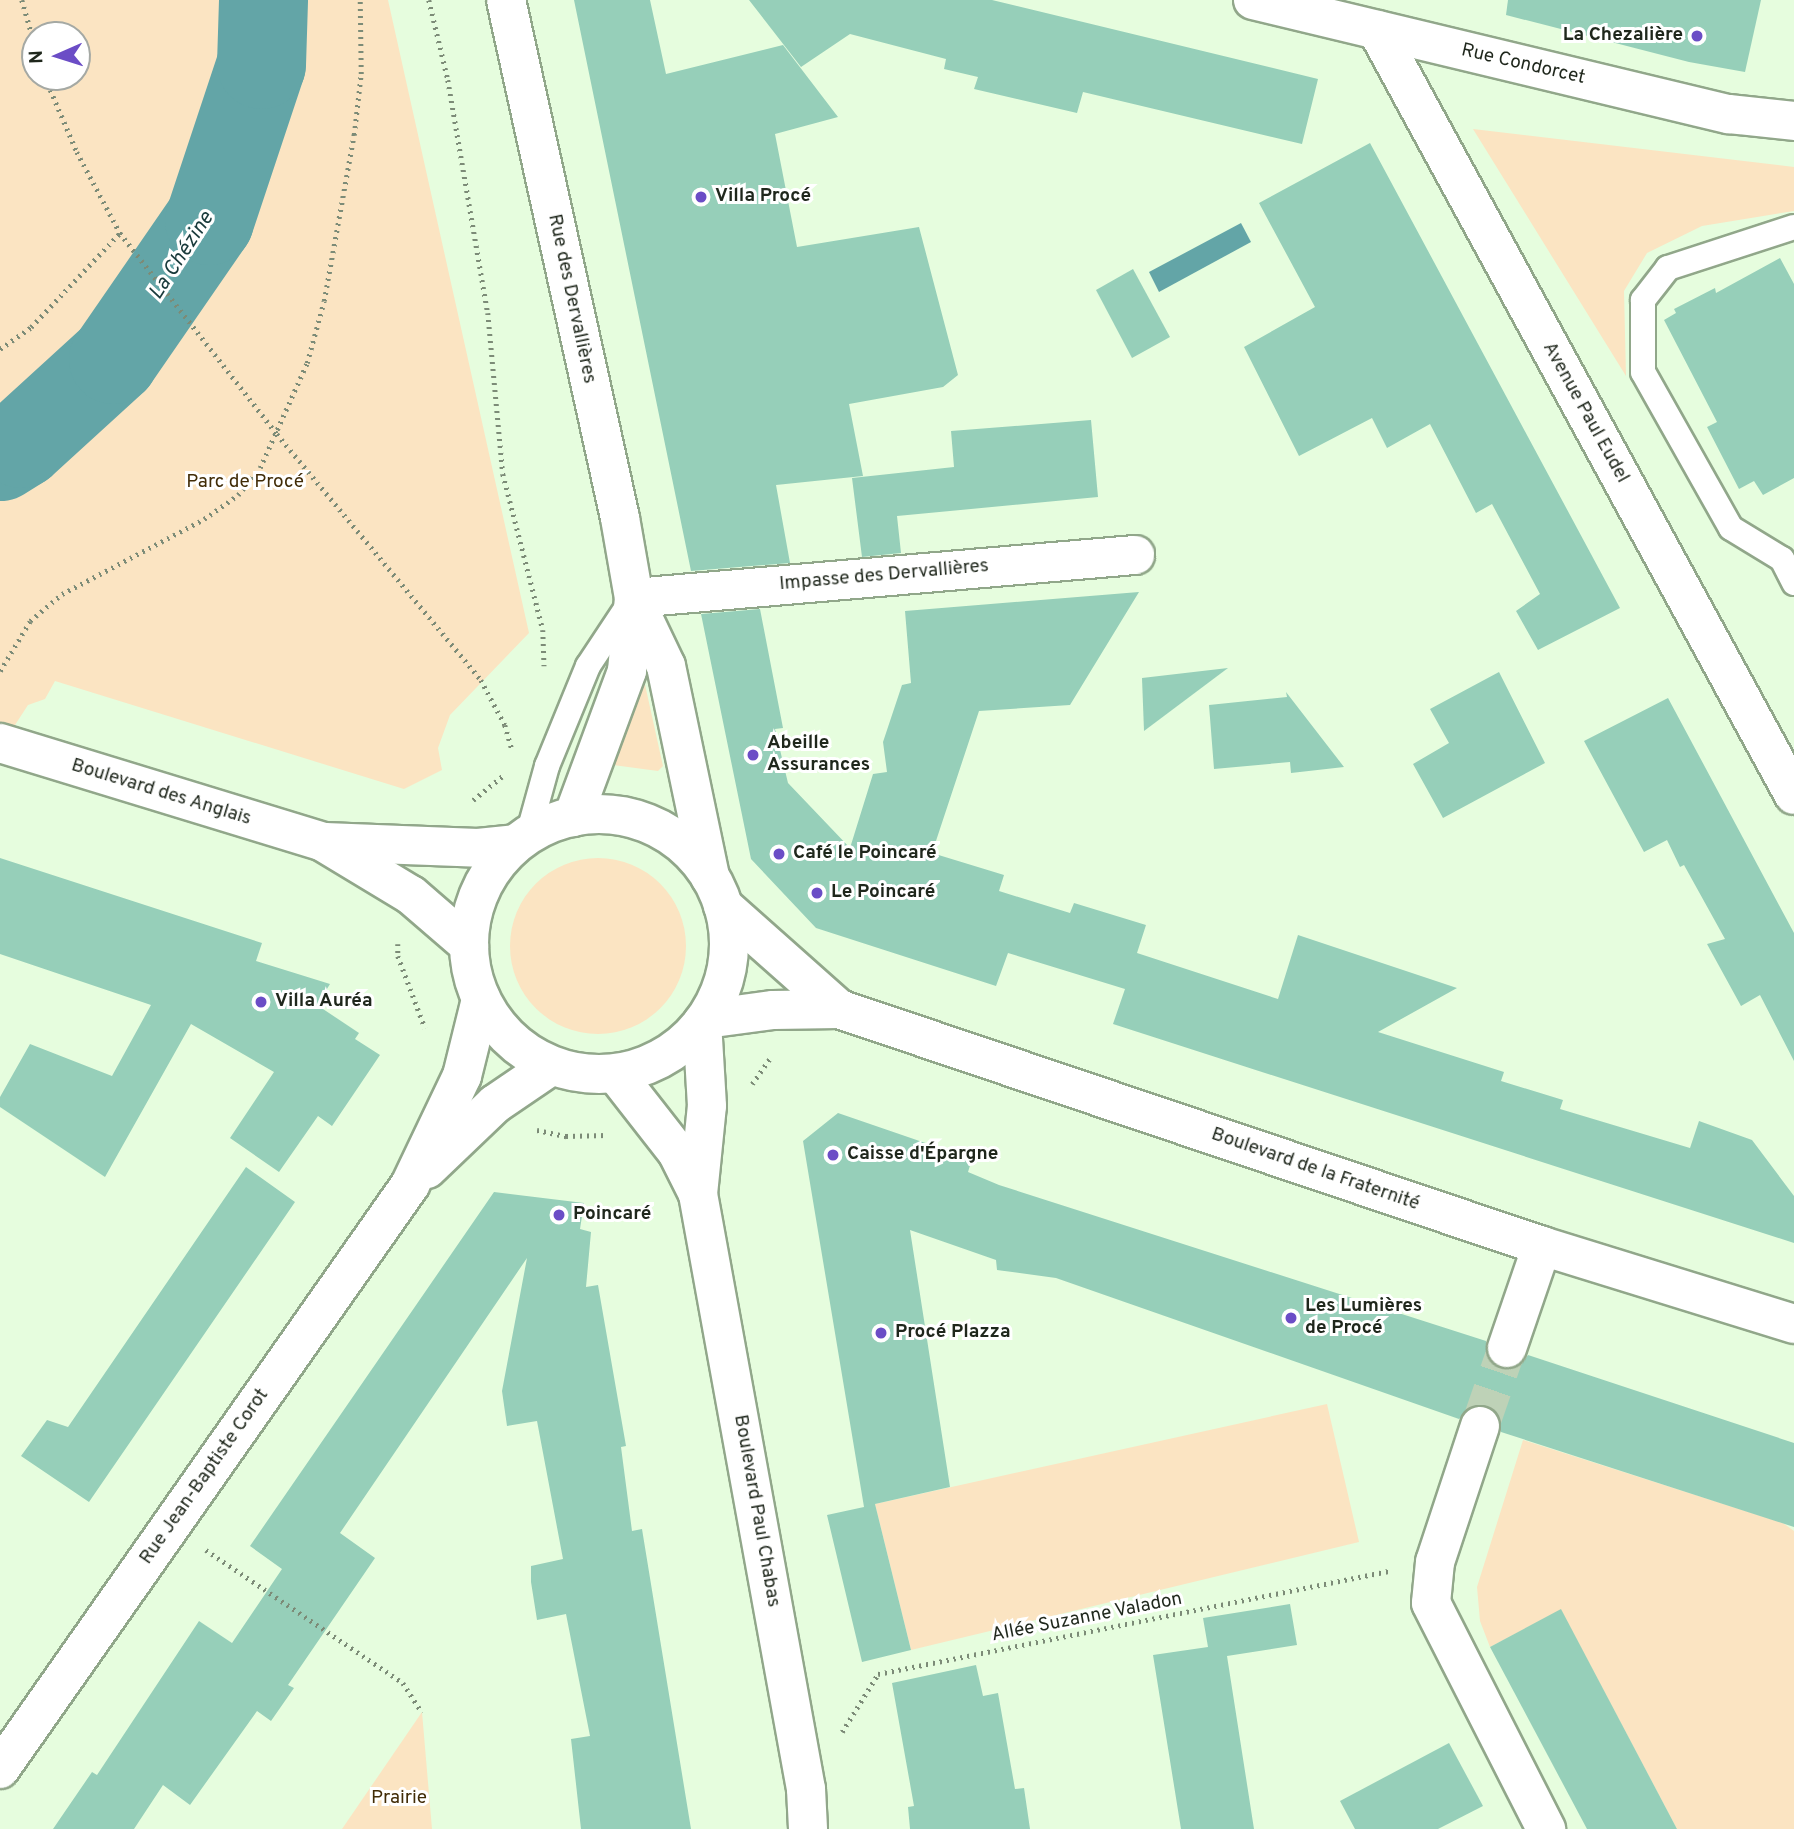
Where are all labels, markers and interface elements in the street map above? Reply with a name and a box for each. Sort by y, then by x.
north arrow [21,21,91,91]
place label: La Chezalière [1563,25,1683,47]
marker: La Chezalière [1689,28,1705,44]
street label: Rue Condorcet [1459,40,1587,90]
text: N [25,50,49,64]
place label: Villa Procé [715,186,811,208]
marker: Villa Procé [693,189,709,205]
water label: La Chézine [144,207,220,305]
street label: Rue des Dervallières [542,212,600,386]
street label: Avenue Paul Eudel [1537,339,1633,487]
park label: Parc de Procé [186,472,304,494]
street label: Impasse des Dervallières [778,555,990,597]
place label: Abeille Assurances [767,733,870,777]
marker: Abeille Assurances [745,747,761,763]
street label: Boulevard des Anglais [68,755,254,831]
place label: Café le Poincaré [793,843,937,865]
marker: Café le Poincaré [771,846,787,862]
place label: Le Poincaré [831,882,935,904]
marker: Le Poincaré [809,885,825,901]
place label: Villa Auréa [275,991,373,1013]
marker: Villa Auréa [253,994,269,1010]
street label: Boulevard de la Fraternité [1208,1124,1422,1216]
place label: Caisse d'Épargne [847,1144,998,1166]
marker: Caisse d'Épargne [825,1147,841,1163]
place label: Poincaré [573,1204,651,1226]
marker: Poincaré [551,1207,567,1223]
place label: Les Lumières de Procé [1305,1296,1422,1340]
marker: Les Lumières de Procé [1283,1310,1299,1326]
place label: Procé Plazza [895,1322,1010,1344]
marker: Procé Plazza [873,1325,889,1341]
street label: Rue Jean-Baptiste Corot [136,1385,274,1569]
street label: Boulevard Paul Chabas [728,1413,784,1609]
street label: Allée Suzanne Valadon [989,1588,1185,1648]
park label: Prairie [371,1788,427,1810]

